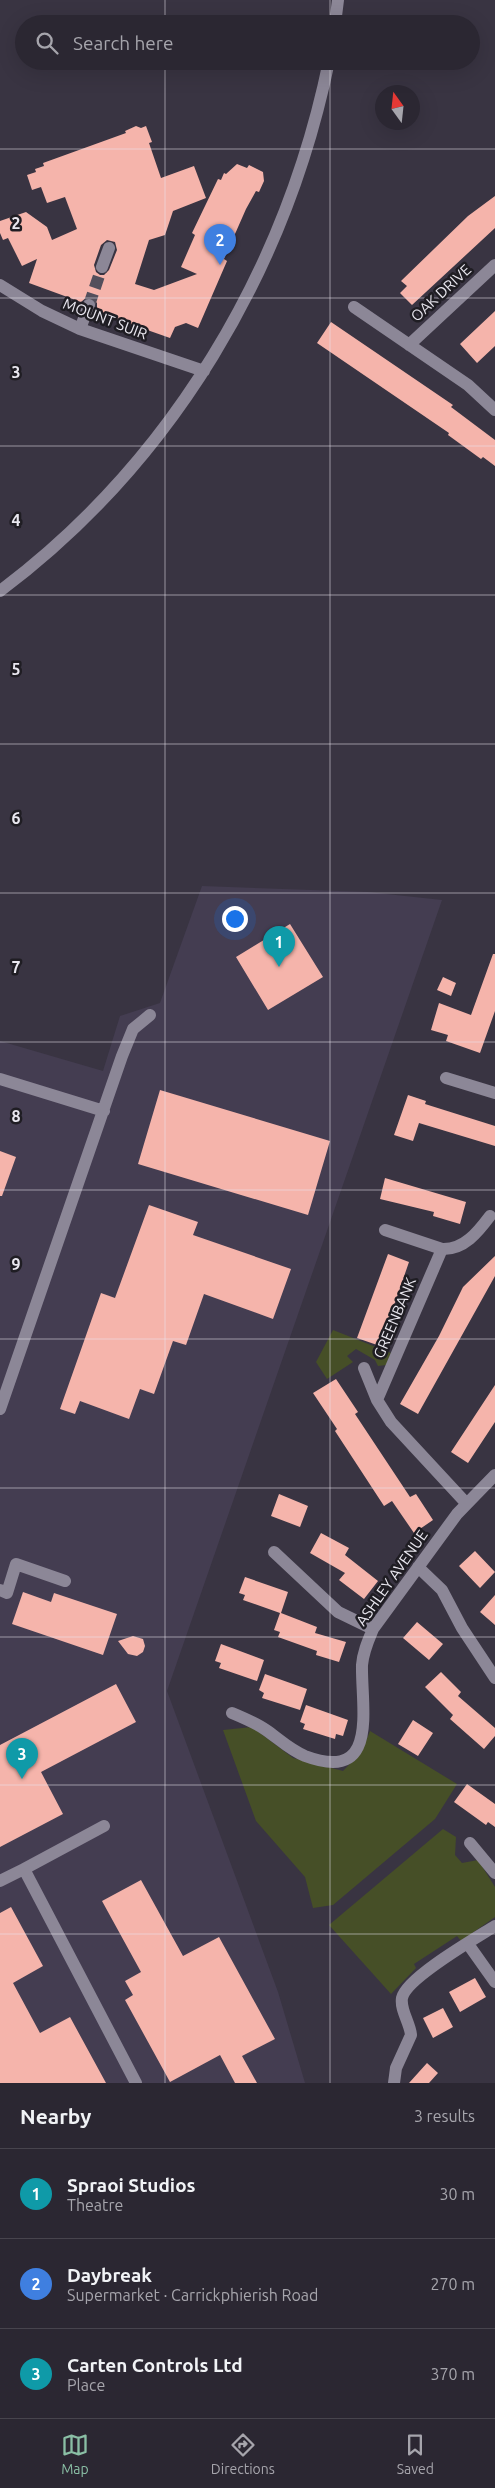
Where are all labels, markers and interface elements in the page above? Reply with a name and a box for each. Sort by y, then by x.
search box [15,15,480,70]
icon: search [33,29,61,57]
text: Search here [73,32,173,54]
north arrow [375,85,420,130]
text: 2 [11,214,21,232]
pin: 2 [204,224,236,265]
street label: OAK DRIVE [407,261,474,325]
street label: MOUNT SUIR [61,295,150,342]
text: 3 [11,363,21,381]
text: 4 [11,511,21,529]
text: 5 [11,660,21,678]
text: 6 [11,809,21,827]
your location [222,906,248,932]
pin: 1 [263,926,295,967]
text: 7 [11,958,21,976]
text: 8 [11,1107,21,1125]
text: 9 [11,1255,21,1273]
street label: GREENBANK [370,1275,419,1361]
street label: ASHLEY AVENUE [352,1527,431,1629]
pin: 3 [6,1738,38,1779]
text: Nearby [20,2104,91,2128]
text: 3 results [414,2107,475,2125]
text: Spraoi Studios [67,2174,196,2196]
text: 1 [31,2185,41,2203]
text: 30 m [439,2185,475,2203]
text: Theatre [67,2196,123,2214]
text: Daybreak [67,2264,152,2286]
text: 2 [31,2275,41,2293]
text: 270 m [430,2275,475,2293]
text: Supermarket · Carrickphierish Road [67,2286,318,2304]
text: Carten Controls Ltd [67,2354,243,2376]
text: 3 [31,2365,41,2383]
text: 370 m [430,2365,475,2383]
text: Place [67,2376,105,2394]
tab: Map [61,2431,89,2477]
tab: Directions [211,2431,275,2477]
tab: Saved [397,2431,434,2477]

